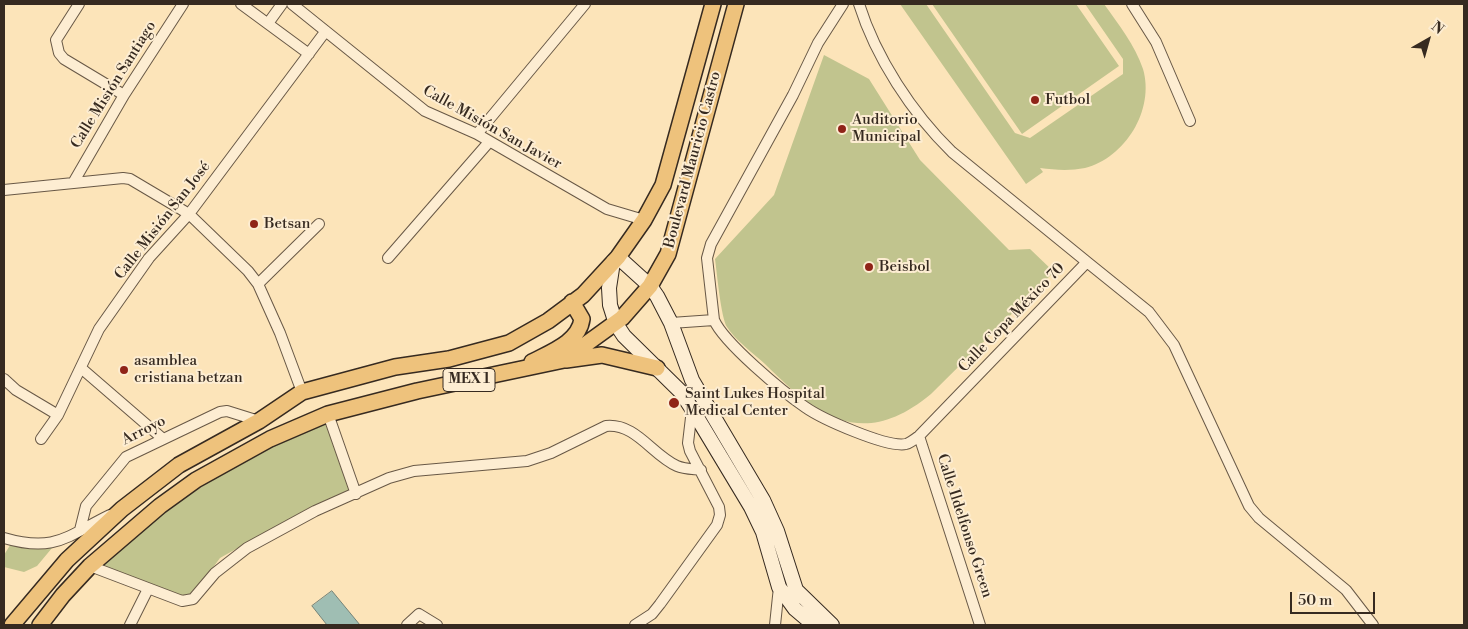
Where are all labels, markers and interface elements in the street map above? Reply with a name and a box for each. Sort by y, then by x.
north arrow [1403,15,1453,65]
street label: Calle Misión Santiago [67,18,161,152]
text: N [1427,18,1447,39]
street label: Boulevard Mauricio Castro [661,70,725,250]
street label: Calle Misión San Javier [419,82,565,174]
place label: Futbol [1045,91,1090,109]
marker: Futbol [1029,94,1041,106]
place label: Auditorio Municipal [852,111,921,146]
marker: Auditorio Municipal [836,123,848,135]
street label: Calle Misión San José [111,158,215,284]
place label: Betsan [264,215,311,233]
marker: Betsan [248,218,260,230]
place label: Beisbol [879,258,930,276]
street label: Calle Copa México 70 [955,260,1069,376]
marker: Beisbol [863,261,875,273]
place label: asamblea cristiana betzan [134,352,243,387]
marker: asamblea cristiana betzan [118,364,130,376]
road number: MEX 1 [443,368,495,392]
place label: Saint Lukes Hospital Medical Center [685,385,825,420]
marker: Saint Lukes Hospital Medical Center [667,396,681,410]
street label: Arroyo [119,412,169,450]
street label: Calle Ildelfonso Green [932,452,996,600]
scale bar [1293,582,1378,614]
text: 50 m [1298,591,1332,610]

